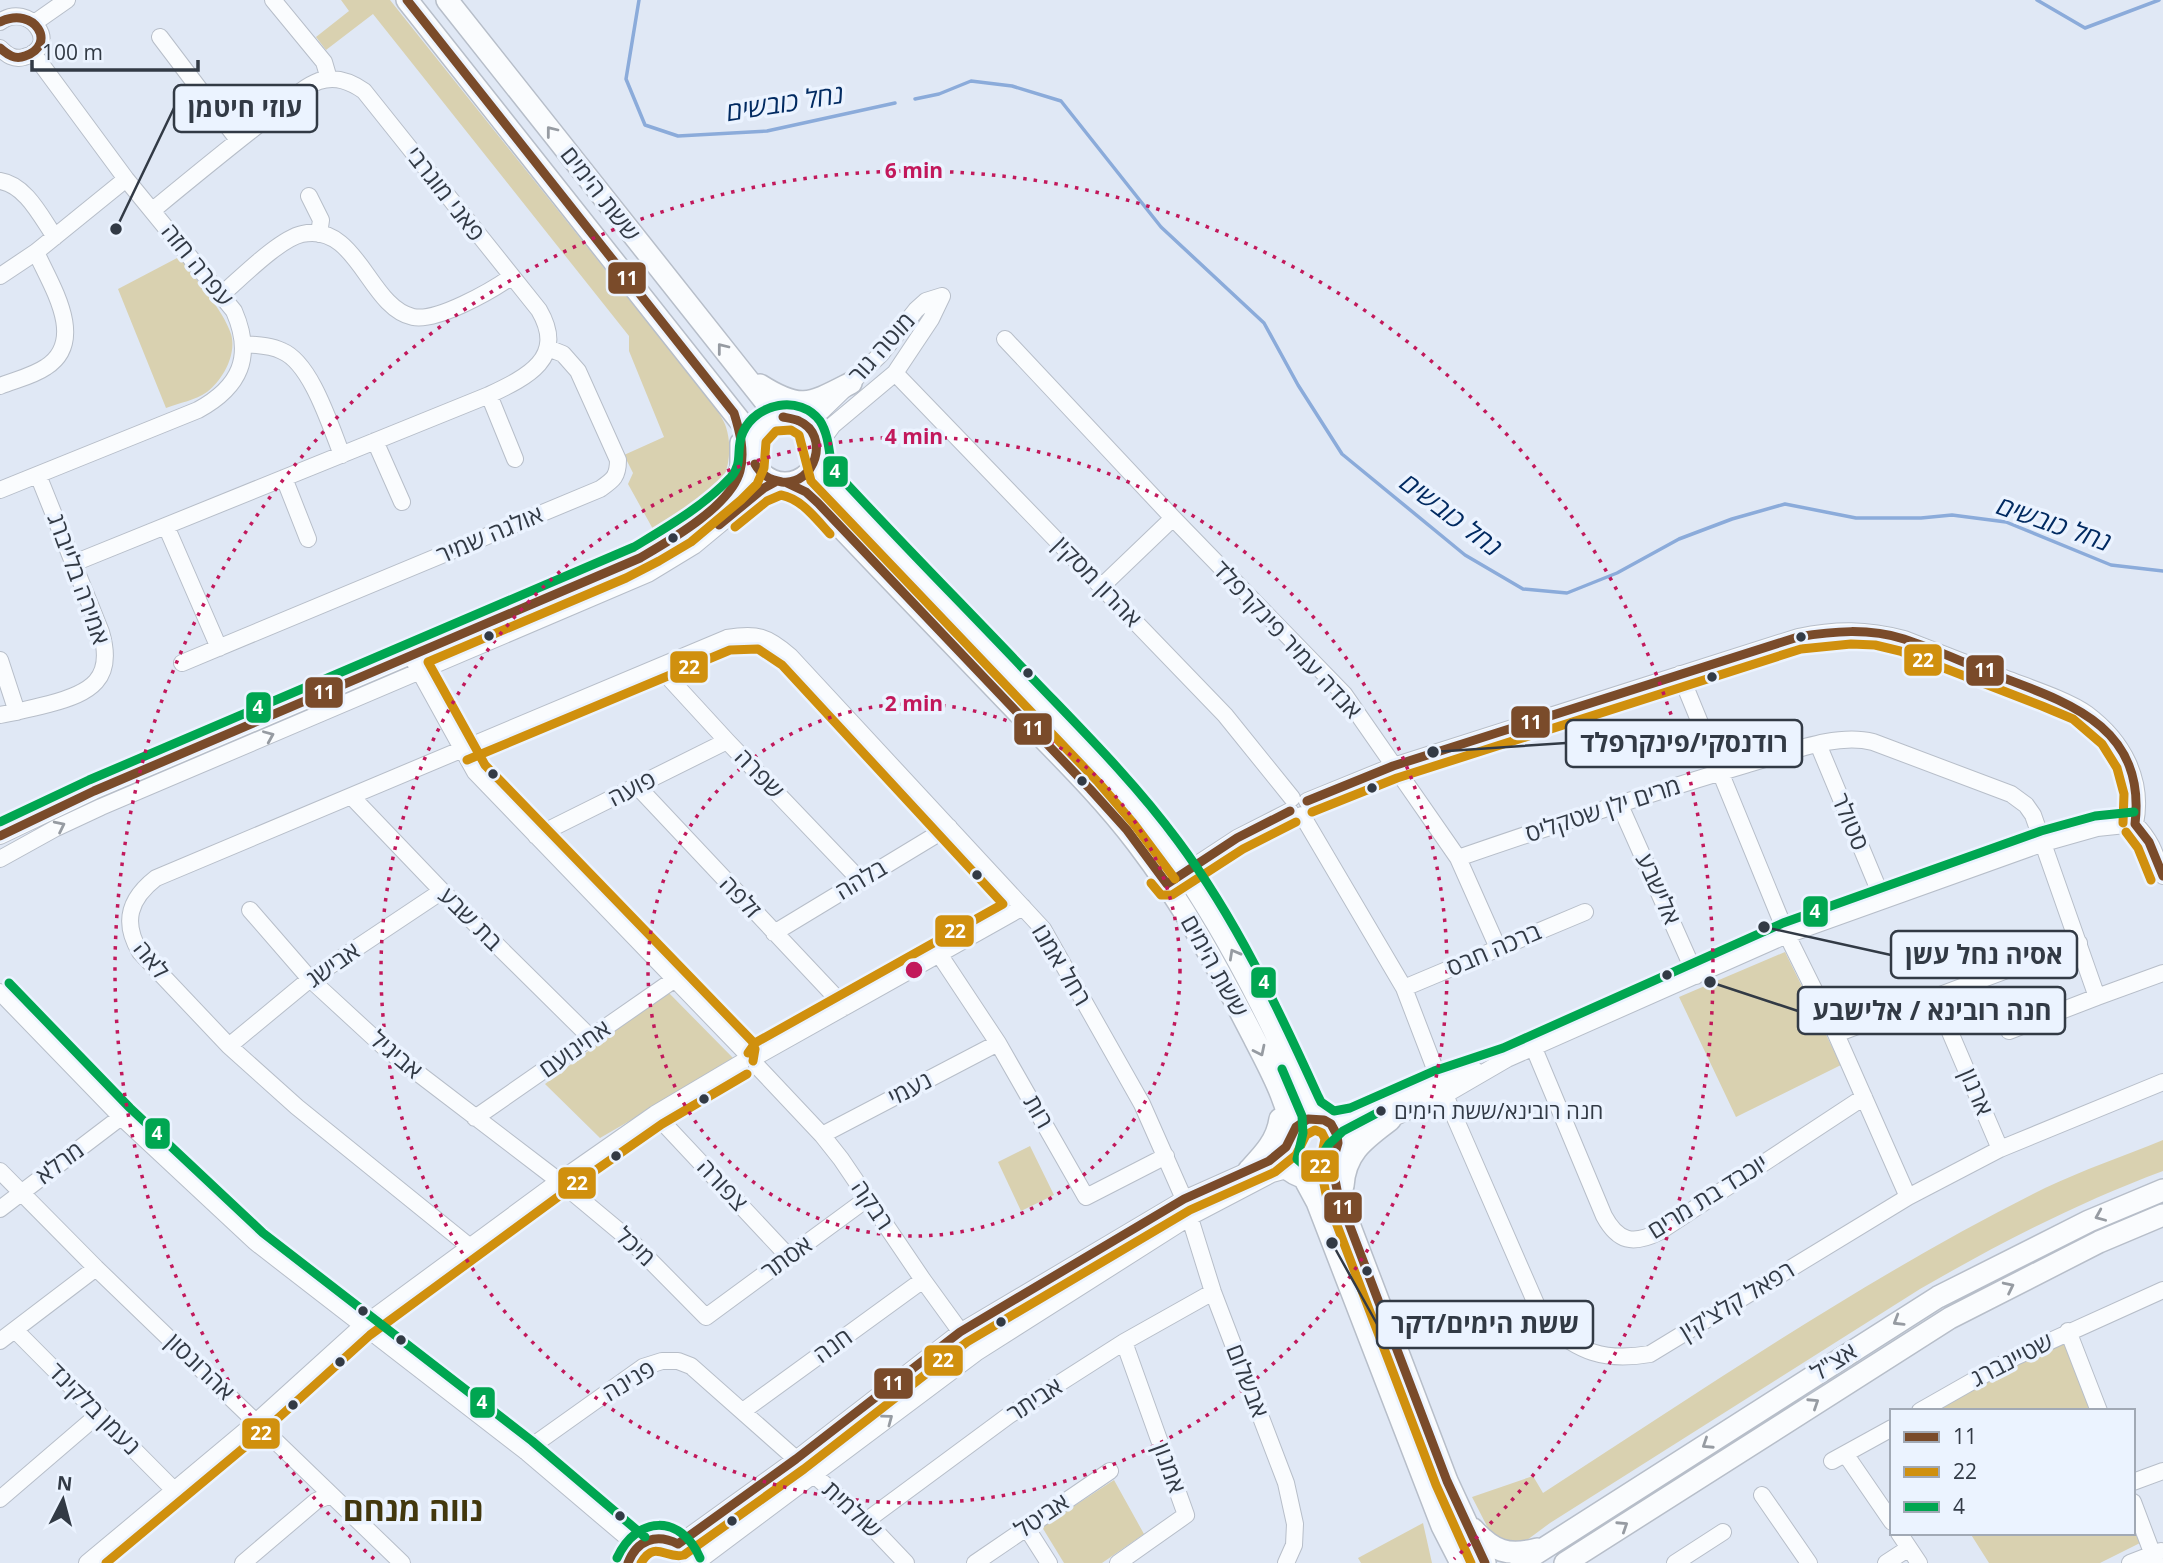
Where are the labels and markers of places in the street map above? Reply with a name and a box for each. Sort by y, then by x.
callout: עוזי חיטמן [174,85,317,132]
unlabelled marker [666,531,680,545]
unlabelled marker [482,629,496,643]
unlabelled marker [1794,630,1808,644]
unlabelled marker [1021,666,1035,680]
unlabelled marker [1705,670,1719,684]
callout: רודנסקי/פינקרפלד [1566,720,1802,767]
unlabelled marker [486,767,500,781]
unlabelled marker [1075,774,1089,788]
unlabelled marker [1365,781,1379,795]
unlabelled marker [970,868,984,882]
callout: אסיה נחל עשן [1891,931,2077,978]
centre of rings [902,958,926,982]
unlabelled marker [1660,968,1674,982]
callout: חנה רובינא / אלישבע [1798,987,2065,1034]
unlabelled marker [697,1092,711,1106]
place label: חנה רובינא/ששת הימים [1394,1095,1603,1125]
marker: חנה רובינא/ששת הימים [1374,1104,1388,1118]
unlabelled marker [609,1149,623,1163]
unlabelled marker [1360,1264,1374,1278]
callout: ששת הימים/דקר [1377,1301,1593,1348]
unlabelled marker [356,1304,370,1318]
unlabelled marker [994,1315,1008,1329]
unlabelled marker [394,1333,408,1347]
unlabelled marker [333,1355,347,1369]
unlabelled marker [286,1398,300,1412]
unlabelled marker [613,1509,627,1523]
unlabelled marker [725,1514,739,1528]

